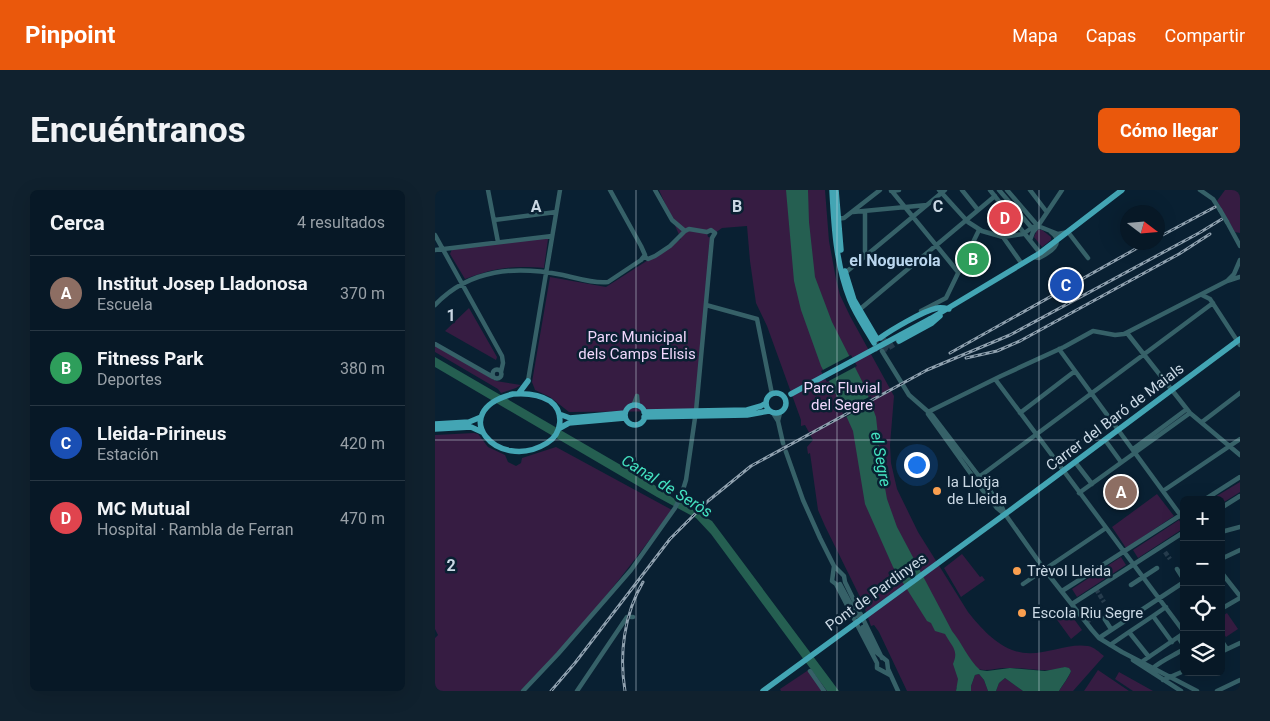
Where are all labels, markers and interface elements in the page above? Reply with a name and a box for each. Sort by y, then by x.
text: Pinpoint [25,21,115,49]
text: Mapa [1012,25,1058,46]
text: Capas [1086,25,1136,46]
text: Compartir [1164,25,1245,46]
button: Cómo llegar [1098,108,1240,153]
text: Encuéntranos [30,110,246,151]
text: A [531,197,542,216]
text: B [732,197,742,216]
text: C [933,197,943,216]
pin: D [989,199,1021,237]
north arrow [1120,205,1165,250]
text: Cerca [50,211,105,235]
text: 4 resultados [297,213,385,232]
pin: B [957,240,989,278]
district label: el Noguerola [849,251,941,270]
pin: C [1050,266,1082,304]
text: Institut Josep Lladonosa [97,272,308,295]
text: A [61,284,71,303]
text: 370 m [340,284,385,303]
text: Escuela [97,295,153,314]
text: 1 [446,306,456,325]
park label: Parc Municipal dels Camps Elisis [578,328,696,363]
text: Fitness Park [97,347,203,370]
text: B [61,359,71,378]
text: 380 m [340,359,385,378]
street label: Carrer del Baró de Maials [1043,359,1187,475]
text: Deportes [97,370,162,389]
park label: Parc Fluvial del Segre [804,379,881,414]
text: Lleida-Pirineus [97,422,227,445]
water label: el Segre [867,430,895,488]
text: C [61,434,71,453]
text: 420 m [340,434,385,453]
text: Estación [97,445,159,464]
water label: Canal de Seròs [618,450,716,522]
your location [904,452,930,478]
place label: la Llotja de Lleida [947,473,1007,508]
pin: A [1105,473,1137,511]
marker: la Llotja de Lleida [931,485,943,497]
map controls [1180,496,1225,676]
button: + [1180,496,1225,541]
text: MC Mutual [97,497,190,520]
text: D [61,509,71,528]
text: 470 m [340,509,385,528]
text: Hospital · Rambla de Ferran [97,520,293,539]
button: − [1180,541,1225,586]
street label: Pont de Pardinyes [822,549,930,635]
text: 2 [446,556,456,575]
place label: Trèvol Lleida [1027,562,1111,580]
marker: Trèvol Lleida [1011,565,1023,577]
button: locate [1180,586,1225,631]
place label: Escola Riu Segre [1032,604,1143,622]
marker: Escola Riu Segre [1016,607,1028,619]
button: layers [1180,631,1225,676]

